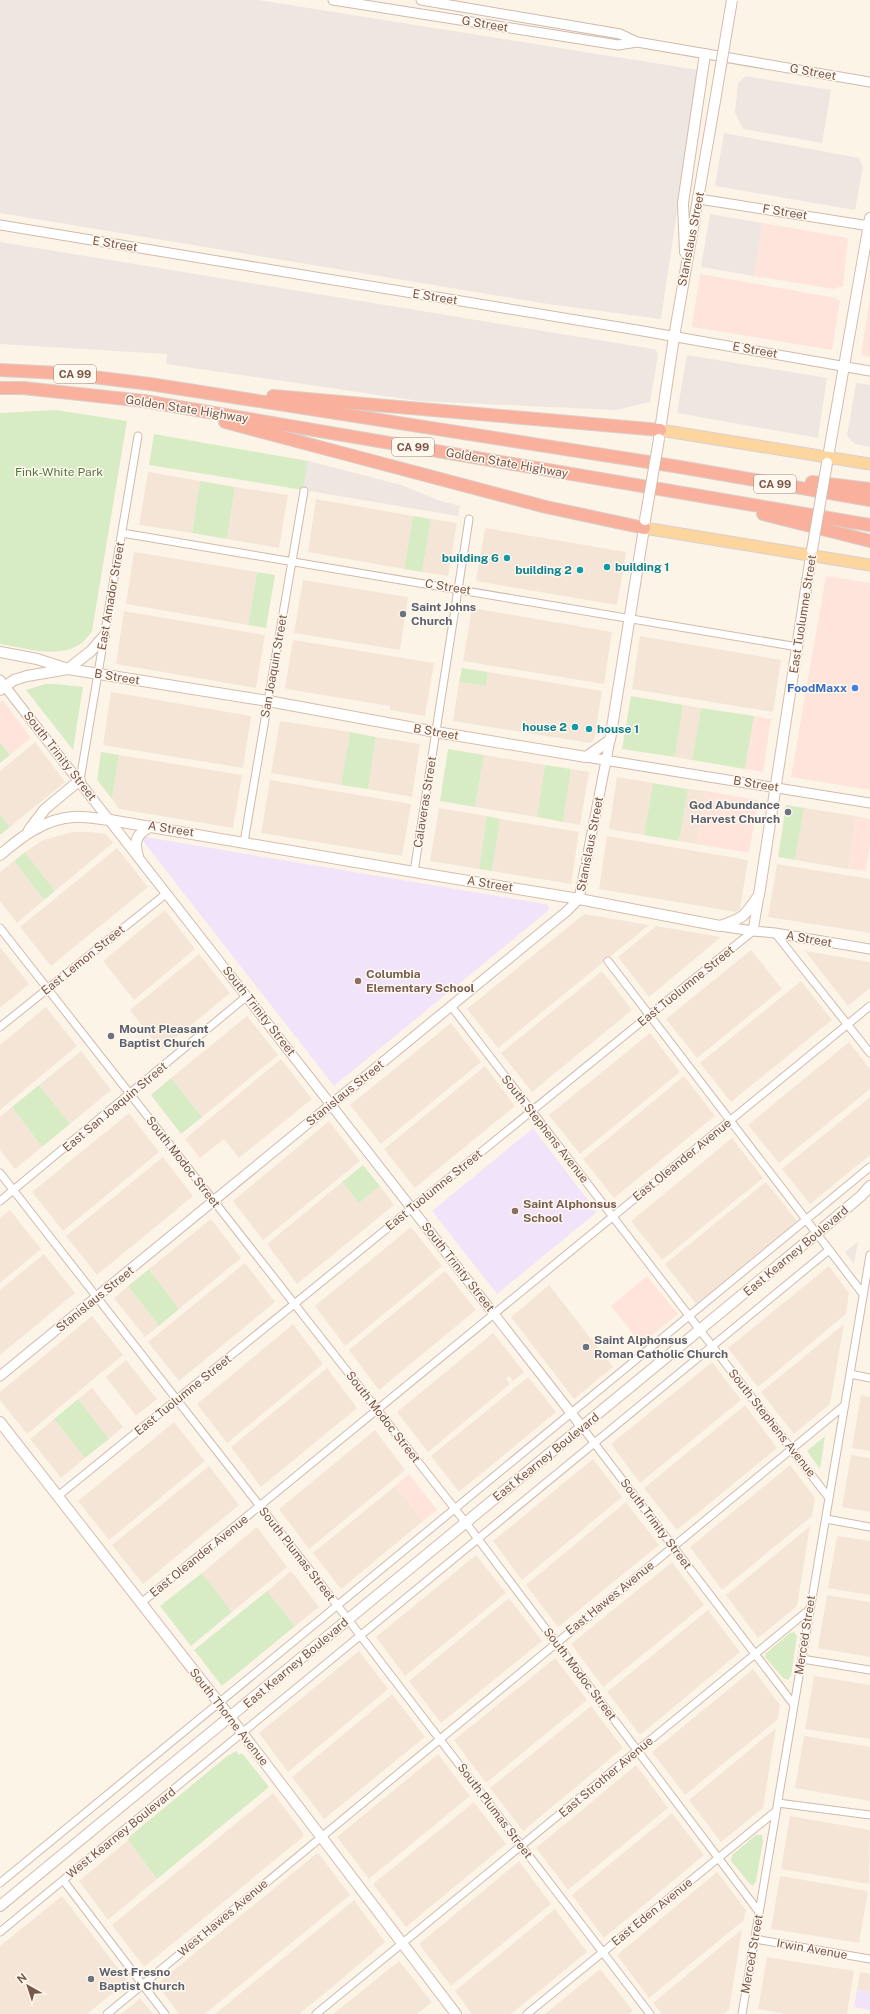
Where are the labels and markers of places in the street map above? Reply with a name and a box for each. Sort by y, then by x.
place label: building 6 [442,551,499,565]
marker: building 6 [502,553,512,563]
place label: building 1 [615,560,669,574]
marker: building 1 [602,562,612,572]
place label: building 2 [515,563,572,577]
marker: building 2 [575,565,585,575]
place label: Saint Johns Church [411,600,476,628]
marker: Saint Johns Church [398,609,408,619]
place label: FoodMaxx [787,681,847,695]
marker: FoodMaxx [850,683,860,693]
place label: house 2 [522,720,567,734]
marker: house 2 [570,722,580,732]
place label: house 1 [597,722,639,736]
marker: house 1 [584,724,594,734]
place label: God Abundance Harvest Church [689,798,780,826]
marker: God Abundance Harvest Church [783,807,793,817]
place label: Columbia Elementary School [366,967,475,995]
marker: Columbia Elementary School [353,976,363,986]
place label: Mount Pleasant Baptist Church [119,1022,209,1050]
marker: Mount Pleasant Baptist Church [106,1031,116,1041]
place label: Saint Alphonsus School [523,1197,617,1225]
marker: Saint Alphonsus School [510,1206,520,1216]
place label: Saint Alphonsus Roman Catholic Church [594,1333,728,1361]
marker: Saint Alphonsus Roman Catholic Church [581,1342,591,1352]
place label: West Fresno Baptist Church [99,1965,185,1993]
marker: West Fresno Baptist Church [86,1974,96,1984]

